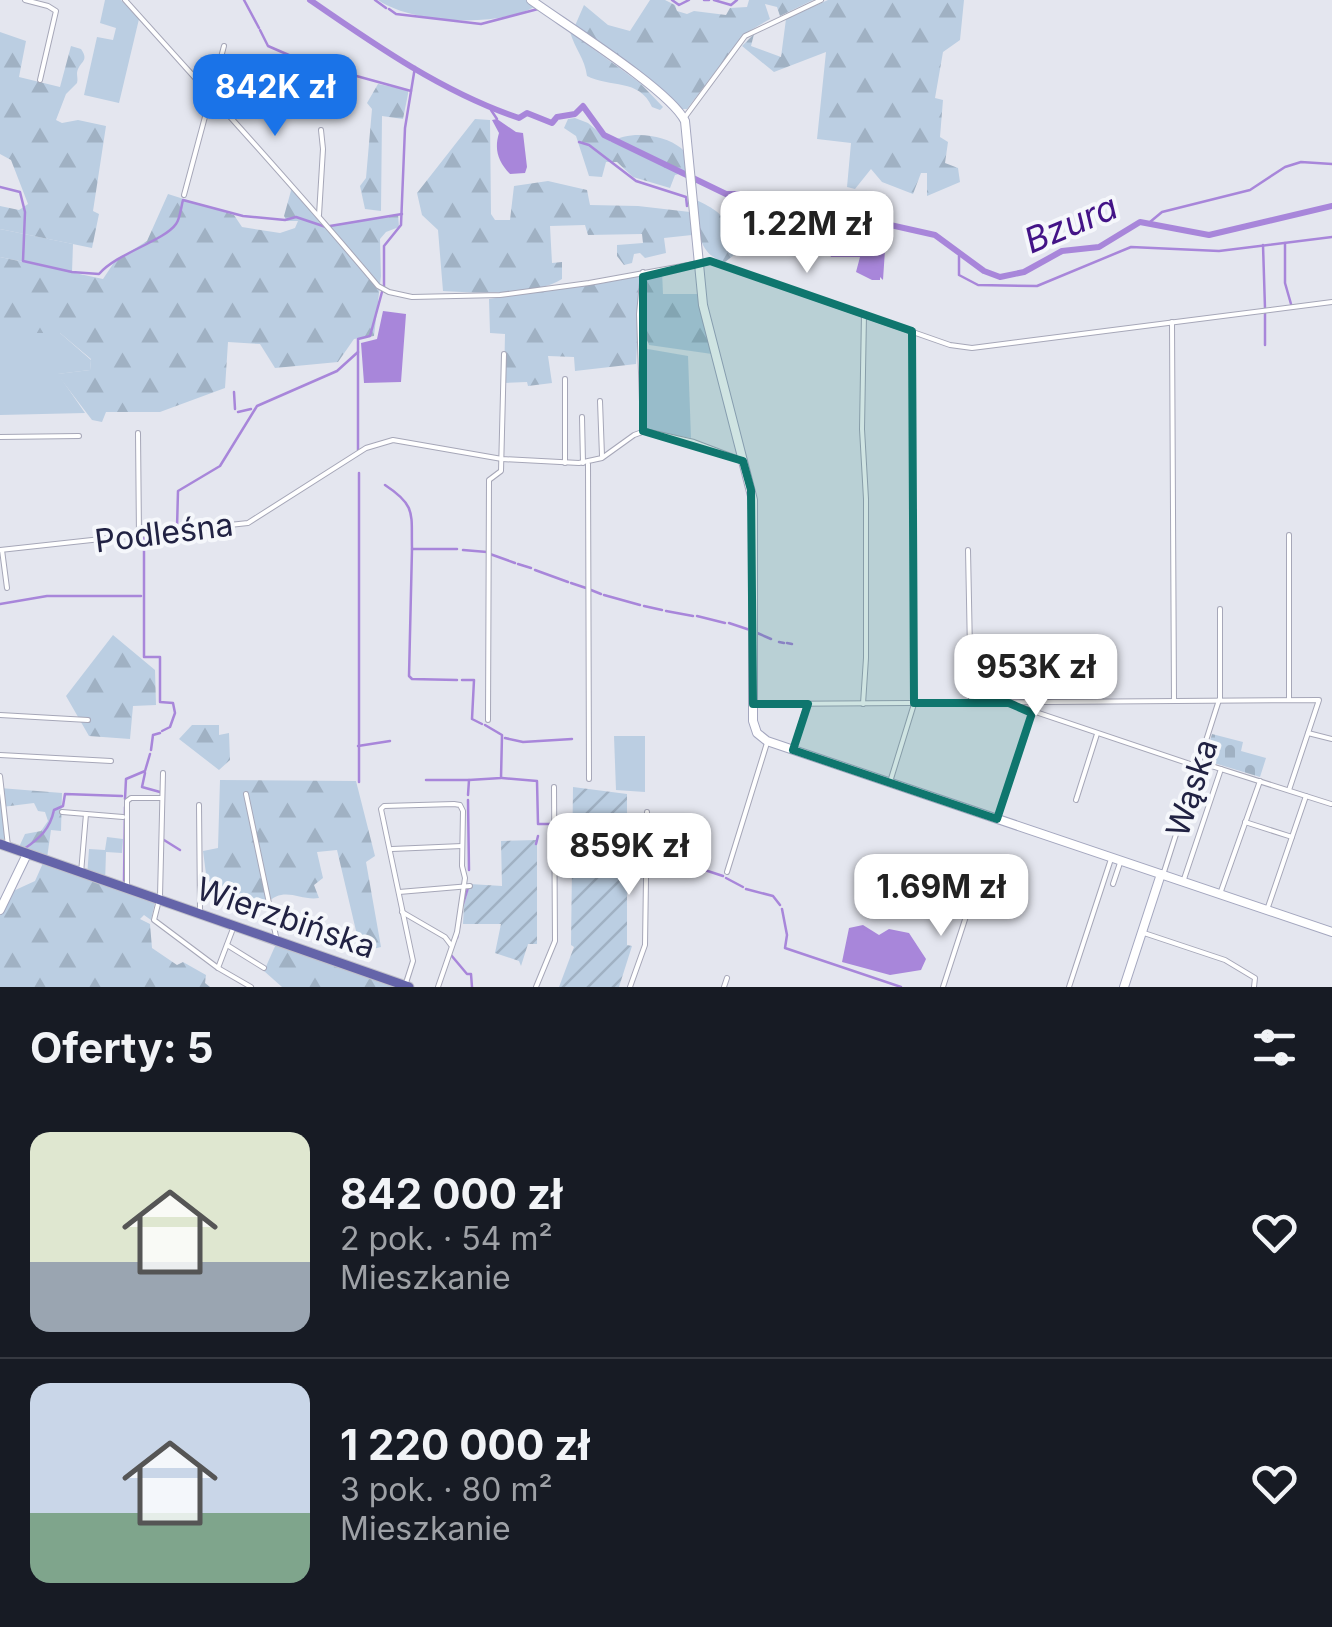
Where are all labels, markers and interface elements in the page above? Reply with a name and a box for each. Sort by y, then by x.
pin: 842K zł [183,54,367,139]
text: 842K zł [215,67,335,106]
water label: Bzura [1018,185,1123,261]
pin: 1.22M zł [704,191,910,276]
text: 1.22M zł [742,204,872,243]
street label: Podleśna [92,505,235,560]
pin: 953K zł [944,634,1128,719]
text: 953K zł [976,647,1096,686]
street label: Wąska [1157,734,1226,842]
pin: 859K zł [537,813,721,898]
text: 859K zł [569,826,689,865]
pin: 1.69M zł [838,854,1044,939]
text: 1.69M zł [876,867,1006,906]
street label: Wierzbińska [192,869,381,966]
icon: filters [1247,1020,1302,1075]
text: Oferty: 5 [30,1022,214,1073]
text: 842 000 zł [340,1168,563,1219]
icon: home [110,1172,230,1292]
icon: heart [1247,1205,1302,1260]
text: 2 pok. · 54 m² [340,1219,553,1258]
text: Mieszkanie [340,1258,511,1297]
text: 1 220 000 zł [340,1419,590,1470]
icon: home [110,1423,230,1543]
icon: heart [1247,1456,1302,1511]
text: 3 pok. · 80 m² [340,1470,553,1509]
text: Mieszkanie [340,1509,511,1548]

